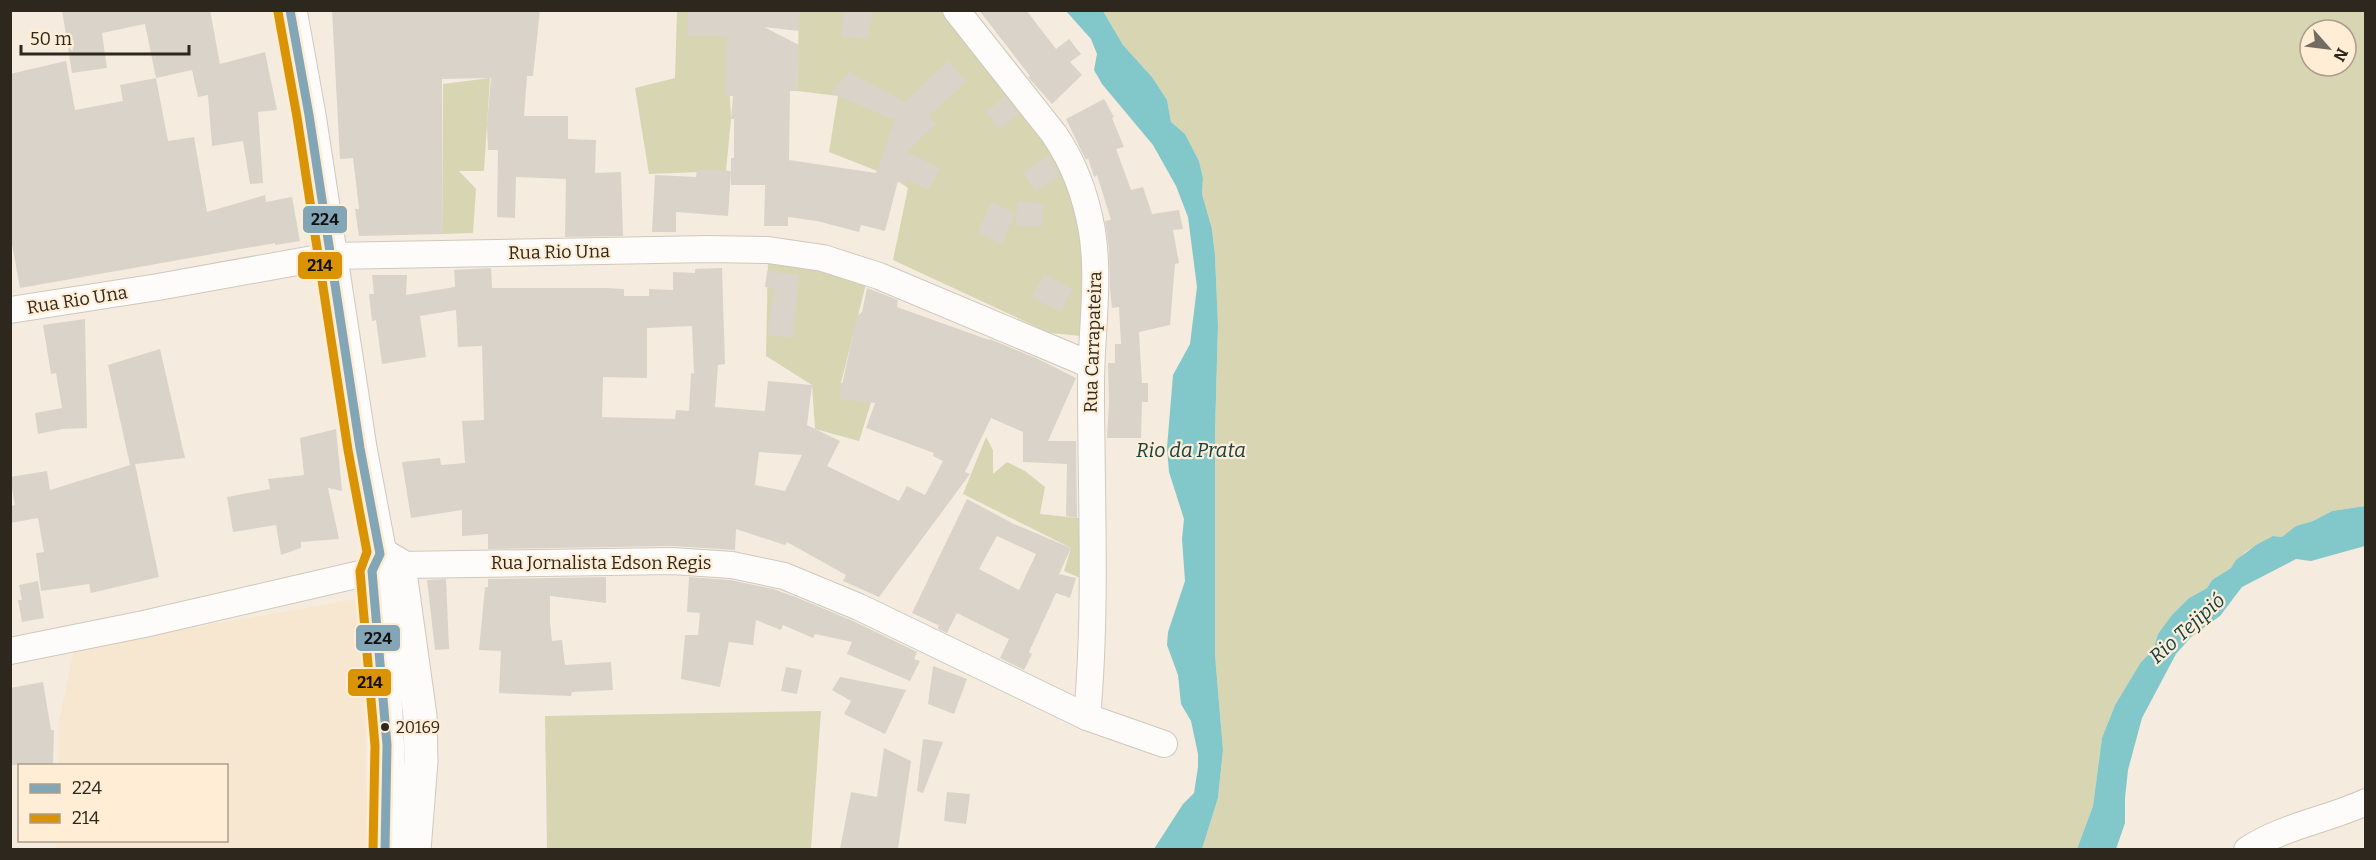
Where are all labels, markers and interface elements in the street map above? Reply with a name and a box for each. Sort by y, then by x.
scale bar [21,18,189,56]
north arrow [2298,18,2358,78]
text: 50 m [30,28,72,50]
text: N [2330,45,2352,65]
line badge: 224 [302,205,348,234]
text: 224 [311,210,339,229]
street label: Rua Rio Una [508,240,610,264]
line badge: 214 [297,251,343,280]
text: 214 [307,256,333,275]
street label: Rua Carrapateira [1080,271,1106,413]
street label: Rua Rio Una [25,281,129,319]
water label: Rio da Prata [1136,438,1246,462]
street label: Rua Jornalista Edson Regis [491,552,711,574]
water label: Rio Tejipió [2144,588,2230,669]
line badge: 224 [355,624,401,652]
text: 224 [364,629,392,648]
line badge: 214 [347,668,392,697]
text: 214 [357,673,383,692]
place label: 20169 [396,718,440,737]
marker: 20169 [379,721,391,733]
legend [18,764,228,842]
text: 224 [72,777,103,799]
text: 214 [72,807,100,829]

